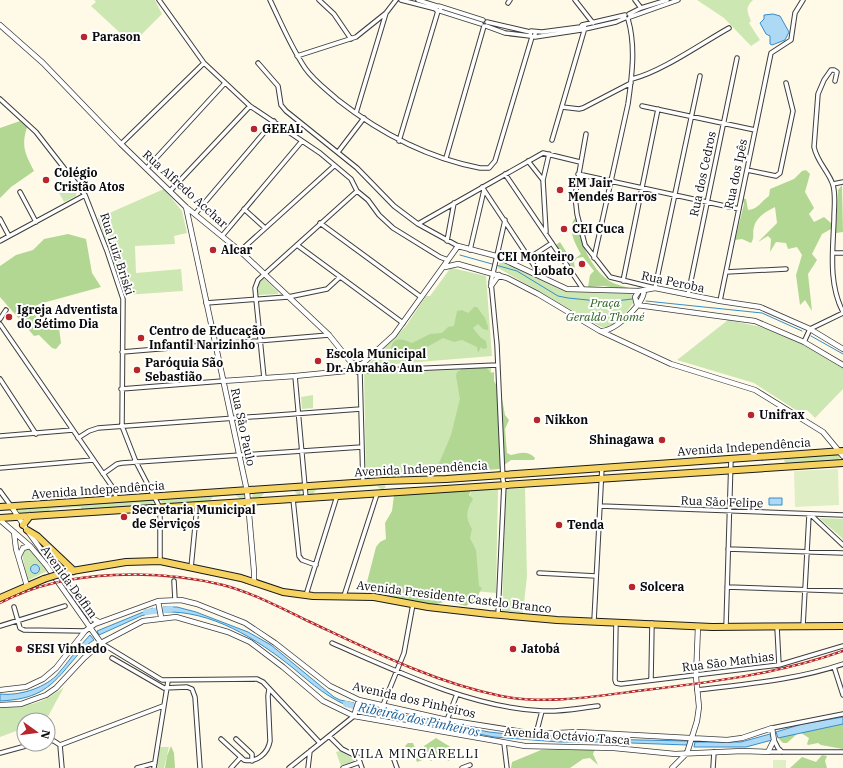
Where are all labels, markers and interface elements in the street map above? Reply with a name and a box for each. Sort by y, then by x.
place label: Parason [92,29,141,44]
marker: Parason [79,32,89,42]
place label: GEEAL [262,121,303,136]
marker: GEEAL [249,124,259,134]
street label: Rua dos Cedros [686,130,719,218]
street label: Rua dos Ipês [721,137,750,210]
street label: Rua Alfredo Acchar [140,147,231,231]
place label: Colégio Cristão Atos [54,165,125,194]
marker: Colégio Cristão Atos [41,175,51,185]
place label: EM Jair Mendes Barros [568,175,657,204]
marker: EM Jair Mendes Barros [555,185,565,195]
street label: Rua Luiz Briski [97,211,138,297]
place label: CEI Cuca [572,221,624,236]
marker: CEI Cuca [559,224,569,234]
place label: Alcar [221,242,253,257]
marker: Alcar [208,245,218,255]
place label: CEI Monteiro Lobato [497,249,574,278]
marker: CEI Monteiro Lobato [577,259,587,269]
street label: Rua Peroba [640,267,707,296]
park label: Praça Geraldo Thomé [566,295,645,324]
place label: Igreja Adventista do Sétimo Dia [17,302,118,331]
marker: Igreja Adventista do Sétimo Dia [4,312,14,322]
place label: Centro de Educação Infantil Narizinho [149,323,266,352]
marker: Centro de Educação Infantil Narizinho [136,333,146,343]
place label: Escola Municipal Dr. Abrahão Aun [326,346,426,375]
place label: Paróquia São Sebastião [145,355,223,384]
marker: Escola Municipal Dr. Abrahão Aun [313,356,323,366]
marker: Paróquia São Sebastião [132,365,142,375]
street label: Rua São Paulo [228,386,259,468]
place label: Unifrax [759,407,805,422]
marker: Unifrax [746,410,756,420]
place label: Nikkon [545,412,588,427]
marker: Nikkon [532,415,542,425]
place label: Shinagawa [589,432,654,447]
street label: Avenida Independência [677,434,812,459]
marker: Shinagawa [657,435,667,445]
street label: Avenida Independência [354,457,489,479]
street label: Avenida Independência [31,477,166,502]
street label: Rua São Felipe [680,493,764,510]
place label: Secretaria Municipal de Serviços [132,502,256,531]
marker: Secretaria Municipal de Serviços [119,512,129,522]
place label: Tenda [567,517,604,532]
marker: Tenda [554,520,564,530]
street label: Avenida Delfim [38,542,101,621]
street label: Avenida Presidente Castelo Branco [356,577,553,616]
place label: Solcera [640,579,685,594]
marker: Solcera [627,582,637,592]
place label: SESI Vinhedo [27,641,107,656]
place label: Jatobá [521,641,560,656]
marker: SESI Vinhedo [14,644,24,654]
marker: Jatobá [508,644,518,654]
street label: Rua São Mathias [681,648,775,675]
street label: Avenida dos Pinheiros [351,678,477,721]
water label: Ribeirão dos Pinheiros [356,698,481,741]
north arrow [16,712,56,752]
street label: Avenida Octávio Tasca [503,724,631,747]
text: N [38,729,54,741]
district label: VILA MINGARELLI [350,745,480,762]

